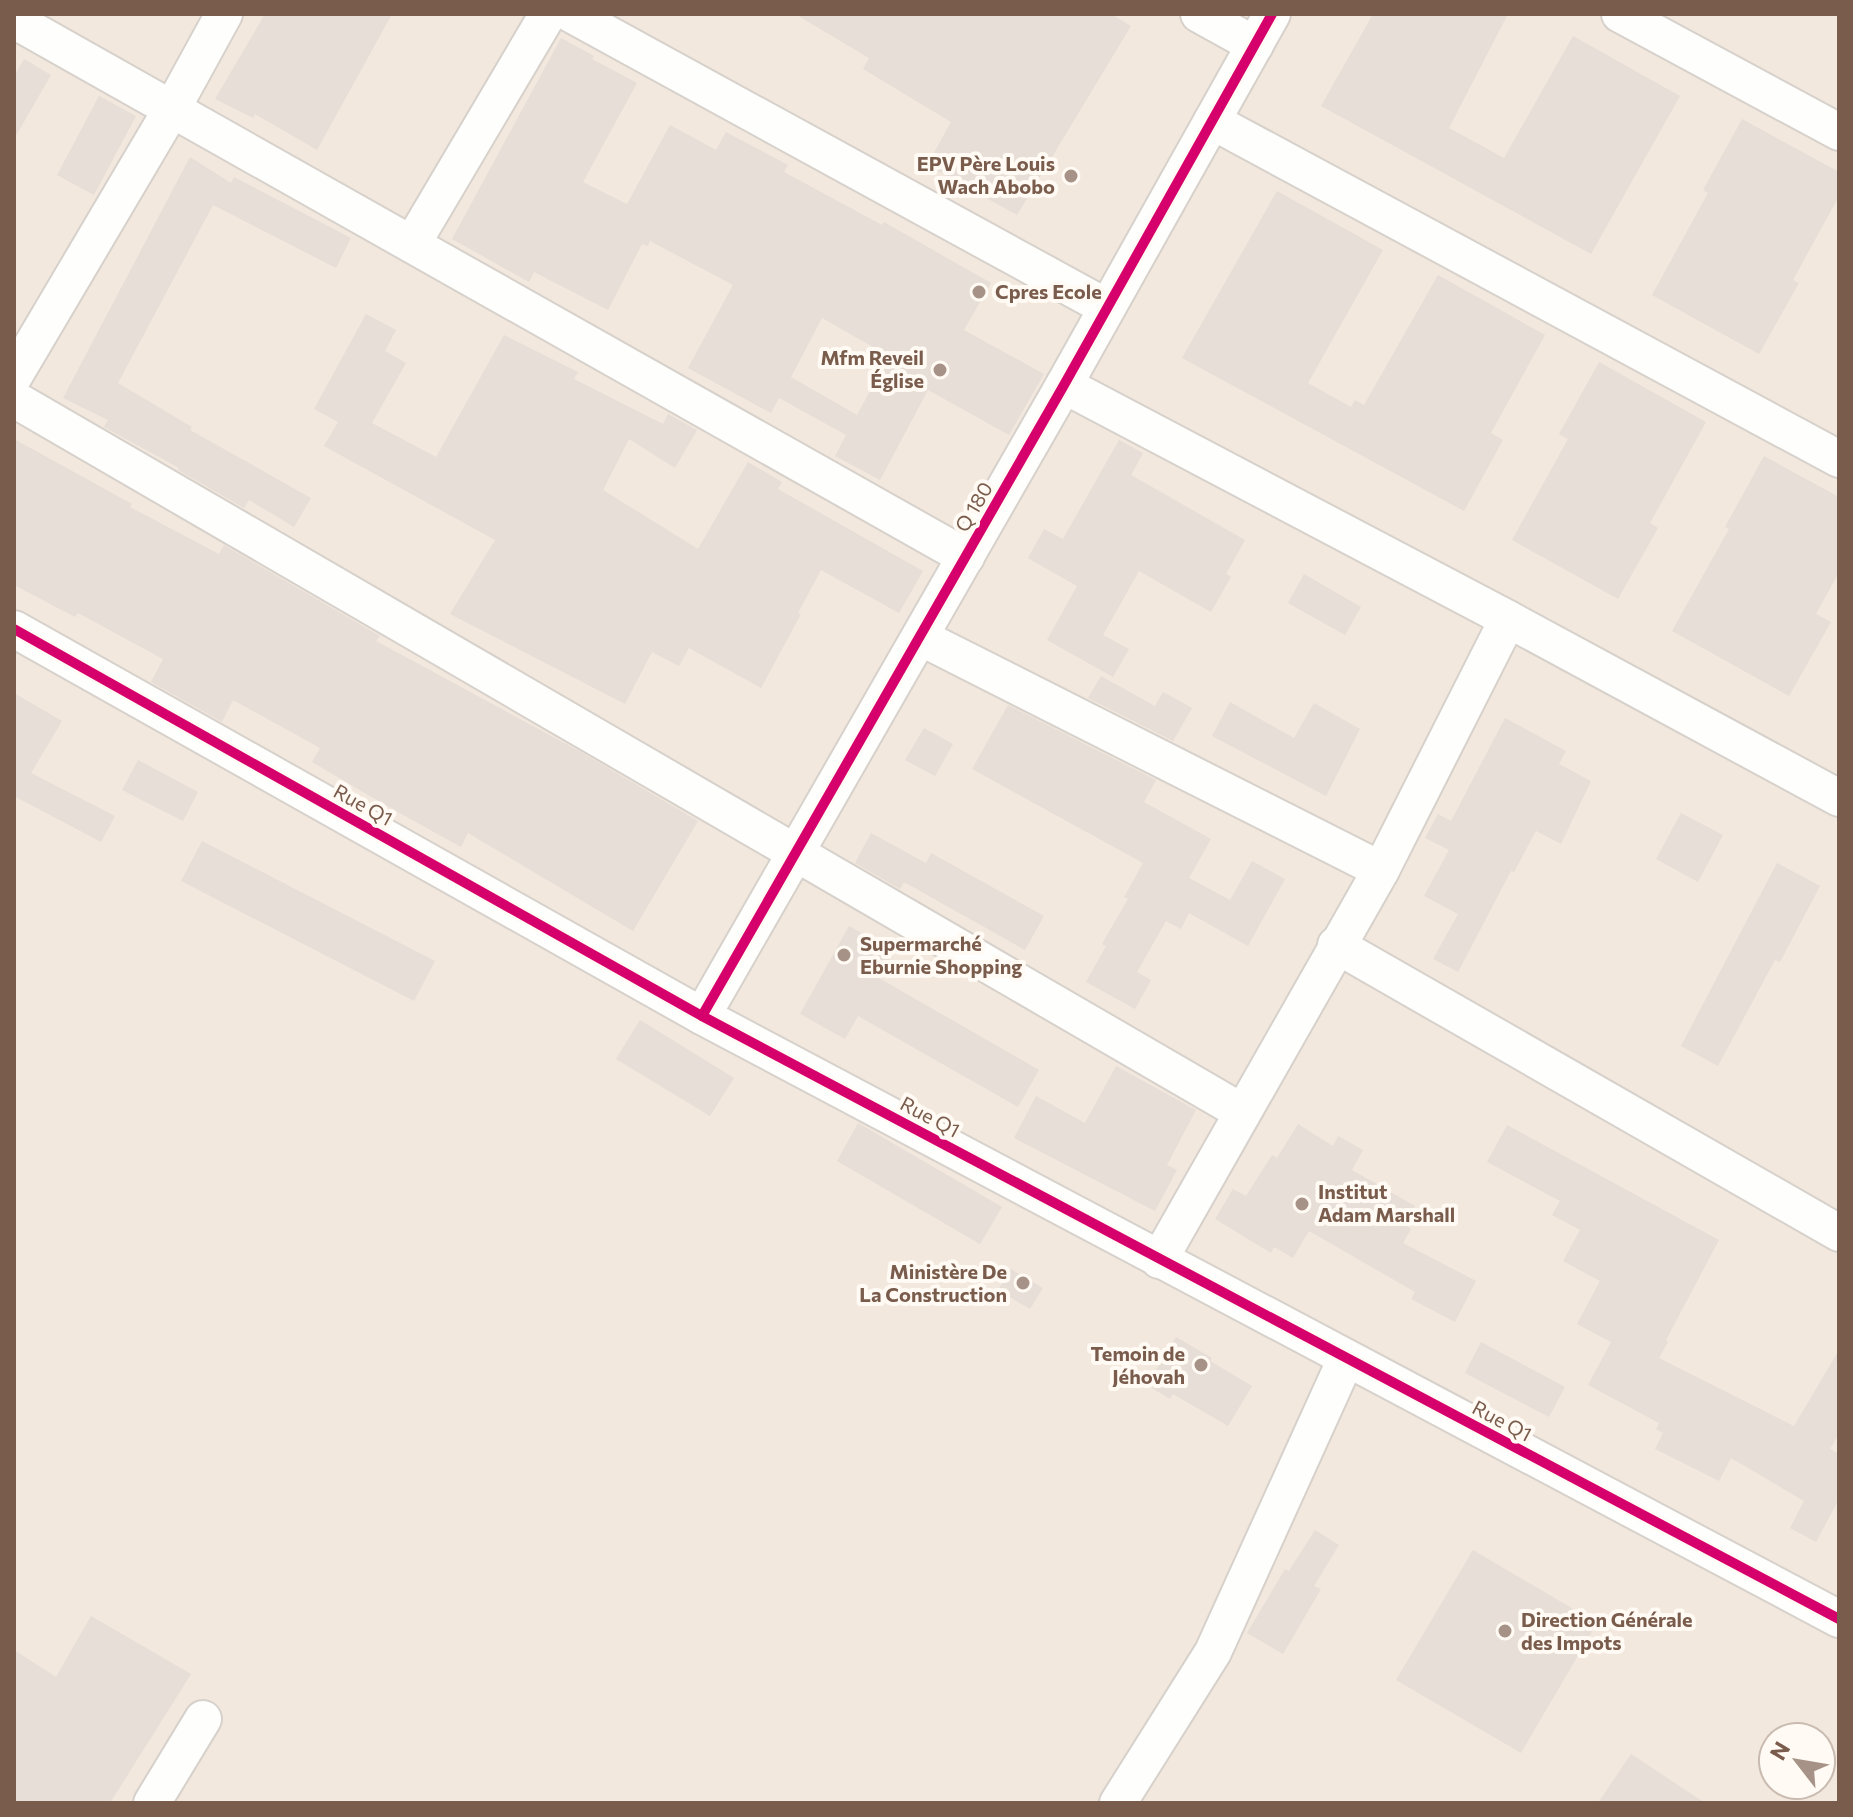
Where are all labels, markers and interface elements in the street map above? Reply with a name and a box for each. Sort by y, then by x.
place label: EPV Père Louis Wach Abobo [917,151,1055,198]
marker: EPV Père Louis Wach Abobo [1062,167,1080,185]
place label: Cpres Ecole [995,279,1102,303]
marker: Cpres Ecole [970,283,988,301]
place label: Mfm Reveil Église [820,345,924,392]
marker: Mfm Reveil Église [931,361,949,379]
street label: Q 180 [949,477,997,536]
street label: Rue Q1 [330,778,397,830]
place label: Supermarché Eburnie Shopping [860,931,1022,978]
marker: Supermarché Eburnie Shopping [835,946,853,964]
street label: Rue Q1 [897,1091,964,1142]
place label: Institut Adam Marshall [1318,1179,1455,1226]
marker: Institut Adam Marshall [1293,1195,1311,1213]
place label: Ministère De La Construction [859,1259,1007,1306]
marker: Ministère De La Construction [1014,1274,1032,1292]
place label: Temoin de Jéhovah [1090,1341,1185,1388]
marker: Temoin de Jéhovah [1192,1356,1210,1374]
street label: Rue Q1 [1469,1395,1536,1446]
place label: Direction Générale des Impots [1521,1607,1693,1654]
marker: Direction Générale des Impots [1496,1622,1514,1640]
north arrow [1757,1721,1837,1801]
text: N [1764,1736,1795,1764]

